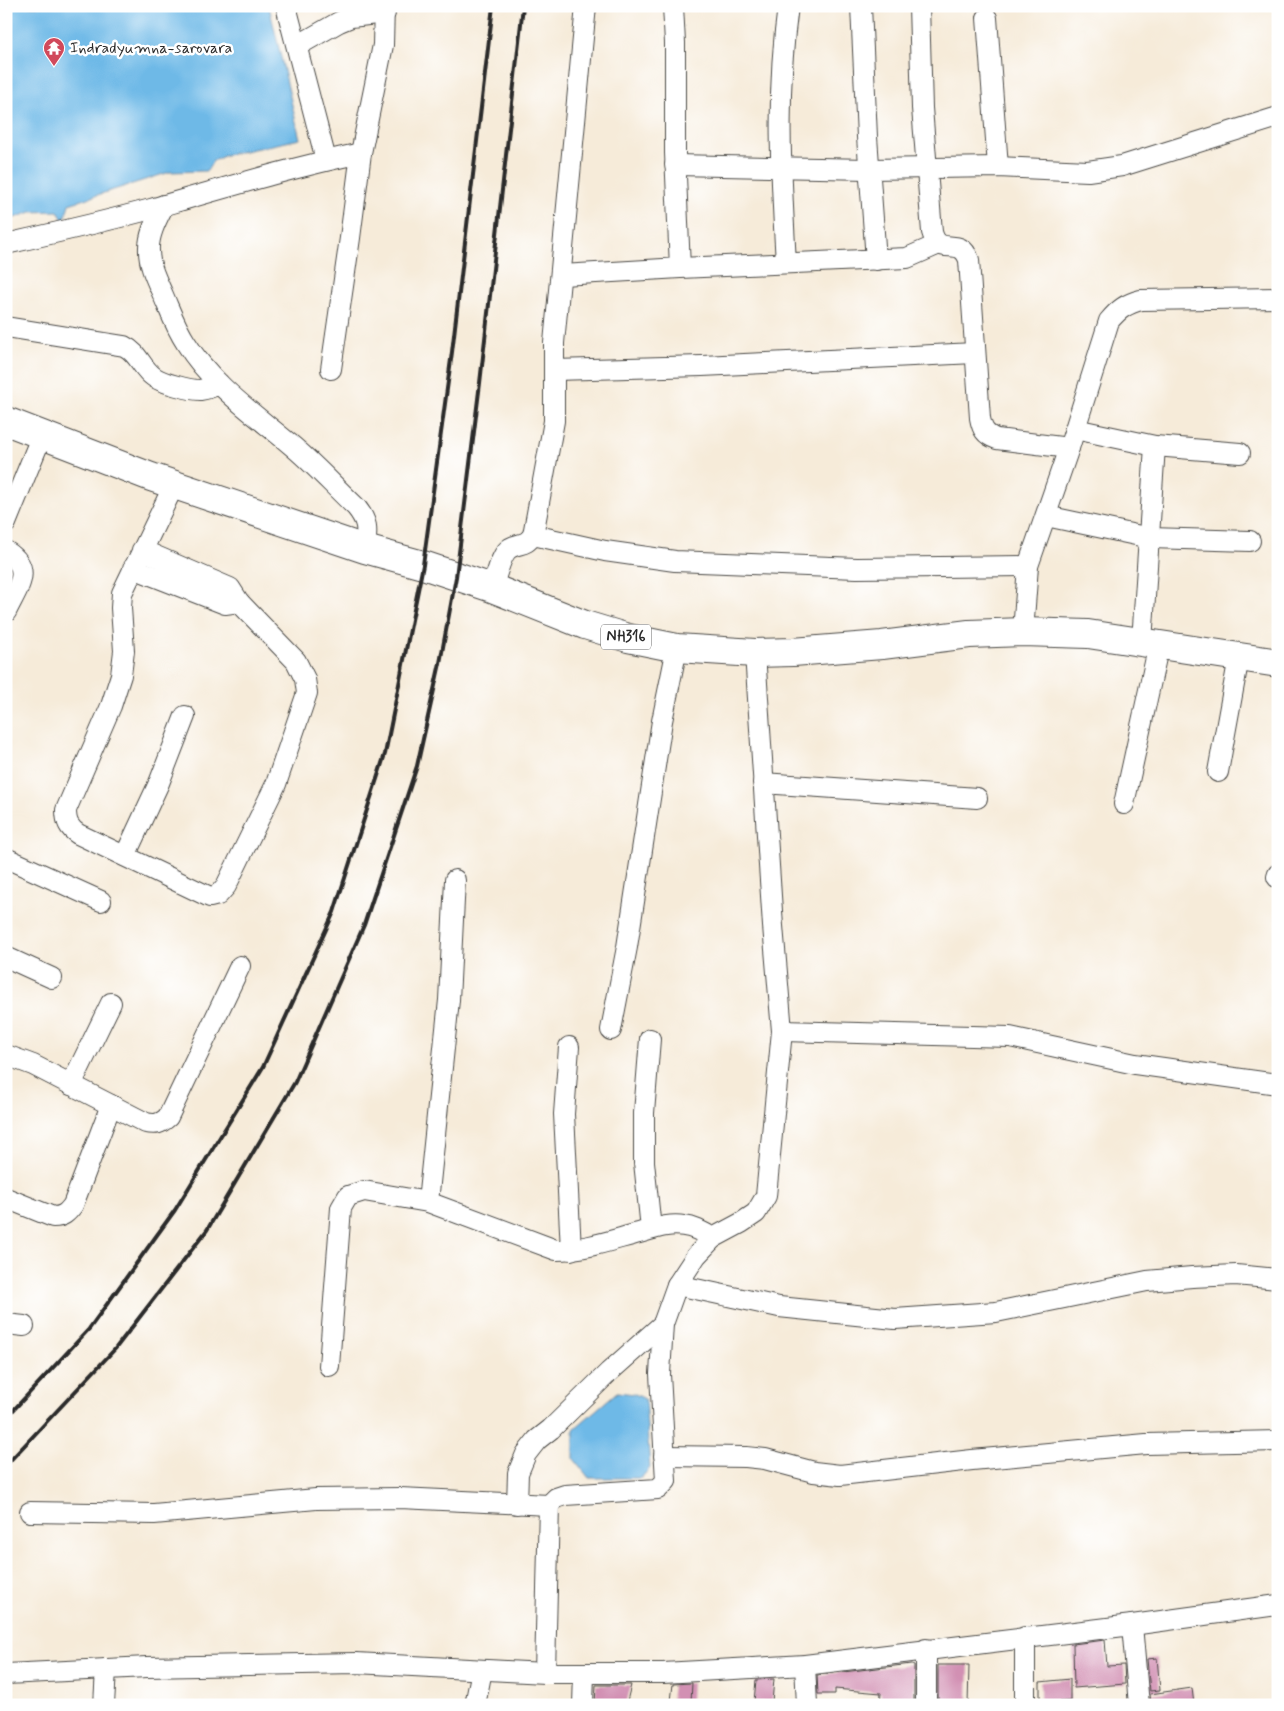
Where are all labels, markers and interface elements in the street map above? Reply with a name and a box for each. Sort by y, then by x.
temple icon: Indradyumna-sarovara [42,36,66,67]
place label: Indradyumna-sarovara [70,38,232,59]
road number: NH316 [601,624,651,650]

